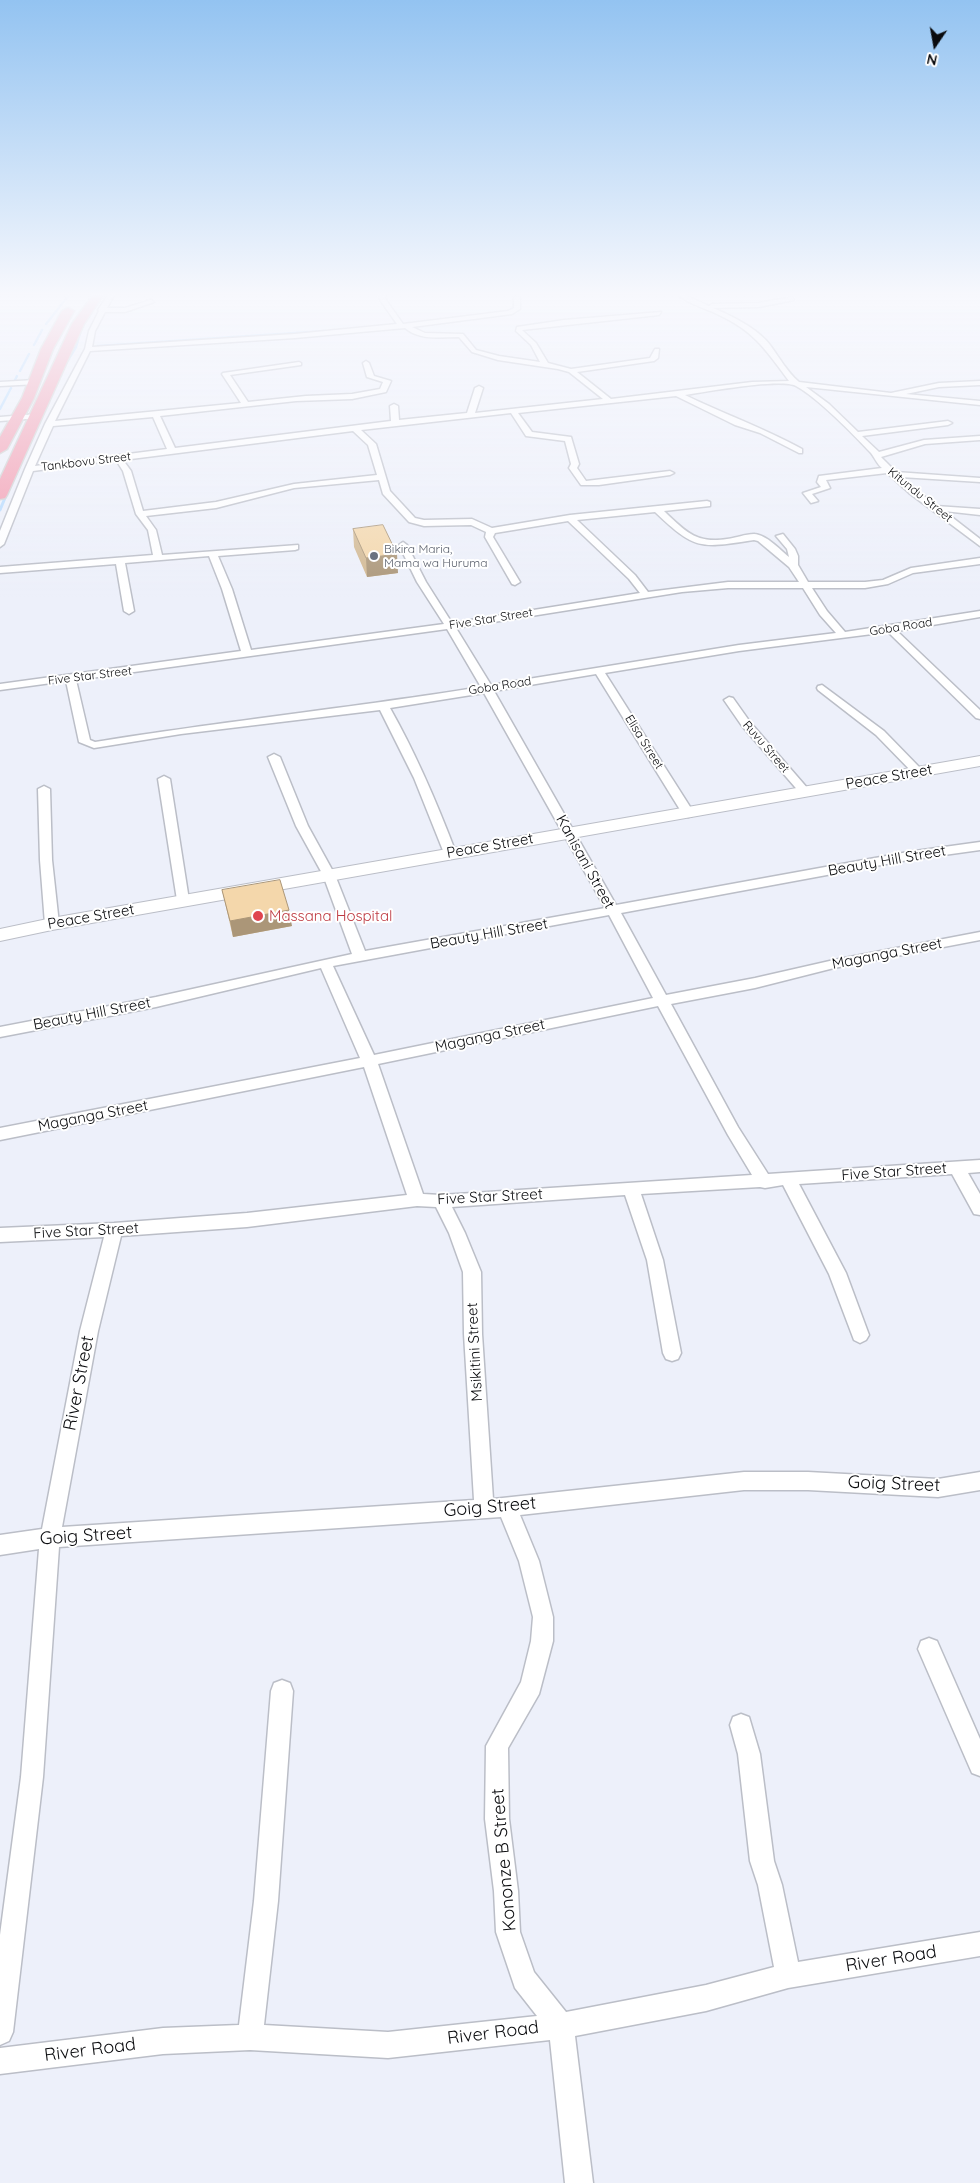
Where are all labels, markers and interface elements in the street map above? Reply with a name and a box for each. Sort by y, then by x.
north arrow [910,20,960,70]
text: N [925,50,939,70]
street label: Tankbovu Street [40,449,132,475]
street label: Kitundu Street [885,465,955,525]
place label: Bikira Maria, Mama wa Huruma [384,542,487,570]
marker: Bikira Maria, Mama wa Huruma [368,550,380,562]
street label: Five Star Street [448,605,534,633]
street label: Goba Road [869,615,933,639]
street label: Five Star Street [47,664,133,688]
street label: Goba Road [468,674,532,698]
street label: Elisa Street [622,712,666,772]
street label: Ruvu Street [740,718,792,776]
street label: Peace Street [844,761,934,793]
street label: Kanisani Street [552,812,618,912]
street label: Peace Street [445,830,535,862]
street label: Beauty Hill Street [827,842,947,880]
street label: Peace Street [46,901,136,933]
place label: Massana Hospital [269,907,392,925]
marker: Massana Hospital [251,909,265,923]
street label: Beauty Hill Street [429,915,549,953]
street label: Maganga Street [830,934,944,974]
street label: Beauty Hill Street [32,994,152,1034]
street label: Maganga Street [433,1016,547,1056]
street label: Maganga Street [36,1096,150,1136]
street label: Five Star Street [841,1159,947,1185]
street label: Five Star Street [437,1185,543,1209]
street label: Five Star Street [33,1219,139,1243]
street label: Msikitini Street [463,1302,487,1402]
street label: River Street [59,1334,99,1432]
street label: Goig Street [847,1472,941,1496]
street label: Goig Street [443,1492,537,1522]
street label: Goig Street [39,1522,133,1550]
street label: Kononze B Street [487,1787,521,1933]
street label: River Road [844,1941,938,1977]
street label: River Road [446,2017,540,2049]
street label: River Road [43,2034,137,2066]

